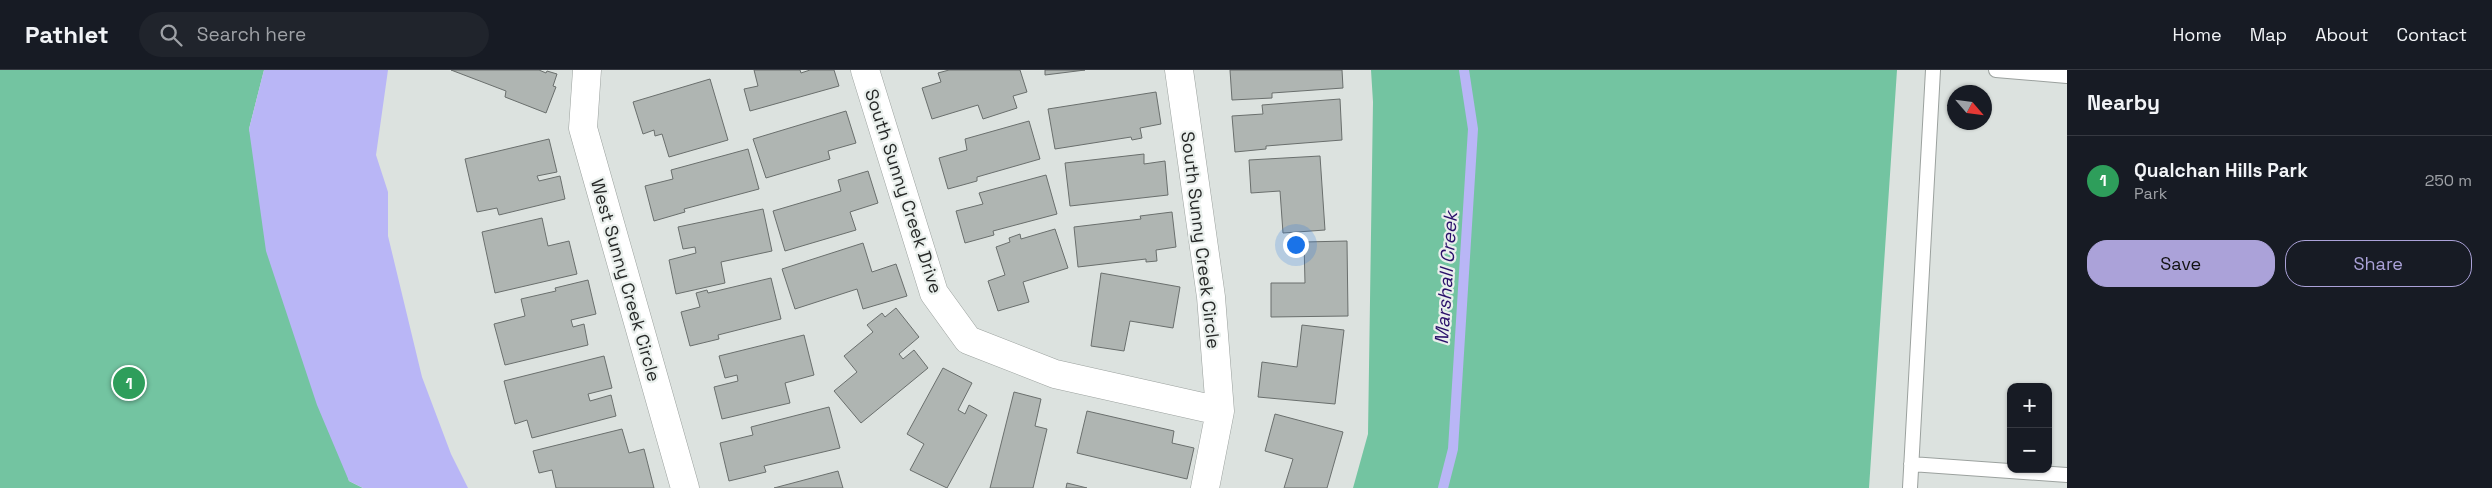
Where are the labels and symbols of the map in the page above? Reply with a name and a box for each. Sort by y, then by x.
north arrow [1947,85,1992,130]
street label: South Sunny Creek Drive [860,86,948,296]
street label: South Sunny Creek Circle [1176,130,1226,350]
street label: West Sunny Creek Circle [586,176,666,384]
water label: Marshall Creek [1429,208,1463,345]
your location [1283,232,1309,258]
pin: 1 [113,364,145,402]

